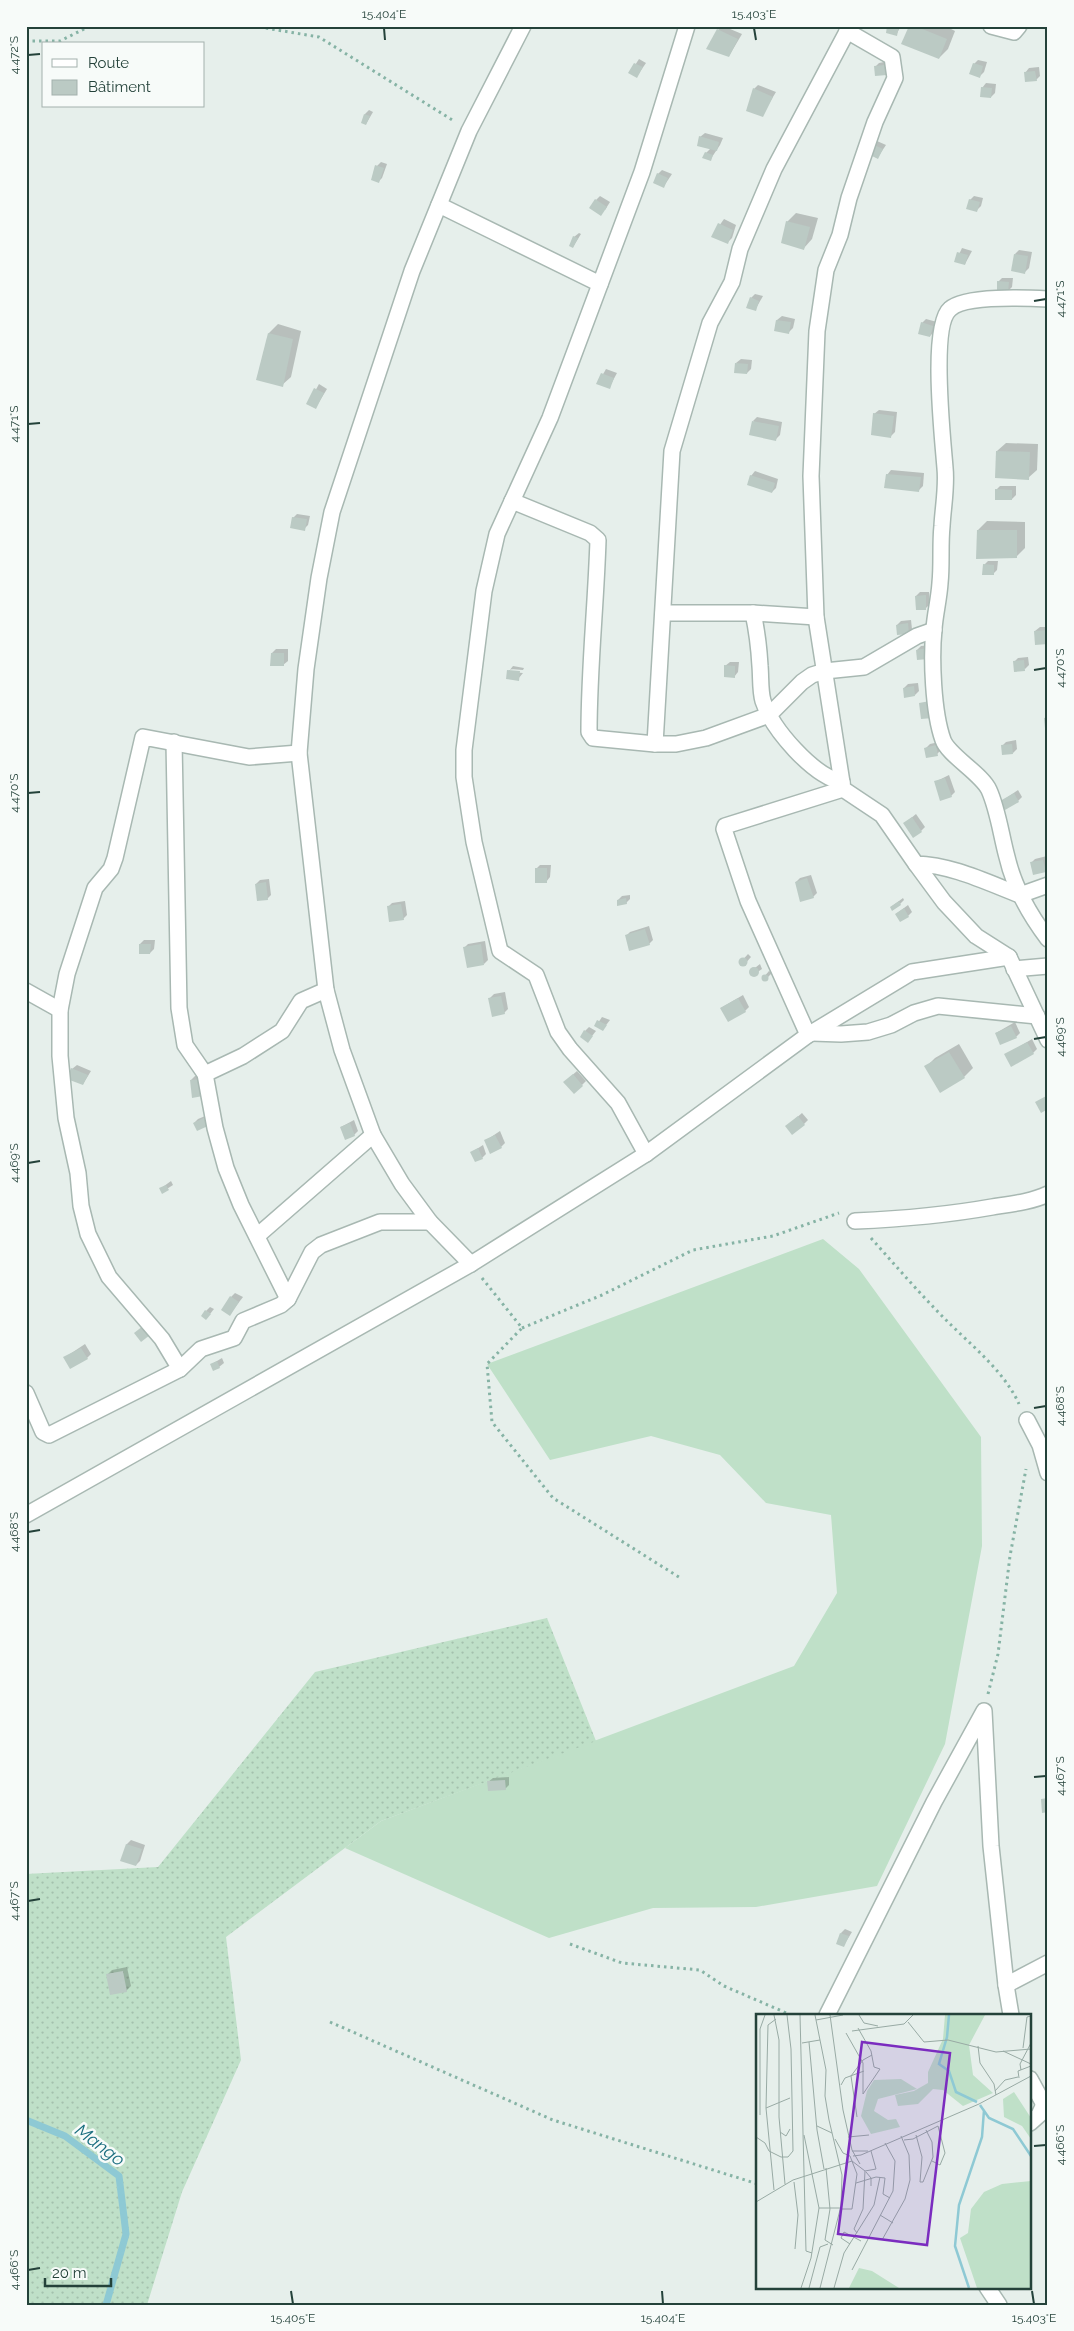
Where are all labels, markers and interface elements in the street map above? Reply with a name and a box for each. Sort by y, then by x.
text: 15.404°E [362,7,406,21]
text: 15.403°E [732,7,776,21]
text: 4.472°S [7,36,21,74]
legend [42,42,205,108]
text: Route [88,54,129,72]
text: Bâtiment [88,78,151,96]
text: 4.471°S [1053,280,1067,318]
text: 4.471°S [7,405,21,443]
text: 4.470°S [1053,648,1067,688]
text: 4.470°S [7,773,21,813]
text: 4.469°S [1053,1017,1067,1057]
text: 4.469°S [7,1143,21,1183]
text: 4.468°S [1053,1386,1067,1426]
text: 4.468°S [7,1512,21,1552]
text: 4.467°S [1053,1756,1067,1796]
text: 4.467°S [7,1881,21,1921]
inset map [756,2014,1032,2288]
water label: Mango [71,2119,129,2170]
text: 4.466°S [1053,2125,1067,2165]
text: 4.466°S [7,2250,21,2290]
scale bar [45,2256,111,2288]
text: 20 m [52,2264,87,2282]
text: 15.405°E [271,2311,315,2325]
text: 15.404°E [641,2311,685,2325]
text: 15.403°E [1012,2311,1056,2325]

